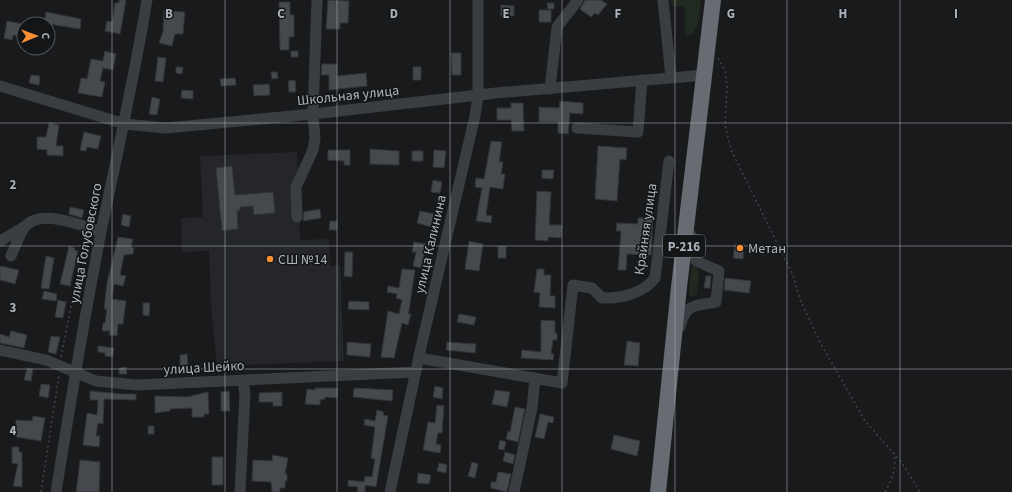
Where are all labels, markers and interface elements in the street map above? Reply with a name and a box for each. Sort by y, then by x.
text: B [165,5,173,23]
text: C [277,5,285,23]
text: D [390,5,398,23]
text: E [502,5,510,23]
text: F [615,5,622,23]
text: G [727,5,735,23]
text: H [839,5,847,23]
text: I [954,5,958,23]
north arrow [16,16,56,56]
text: С [38,33,53,40]
street label: Школьная улица [296,81,400,111]
text: 2 [10,176,17,194]
street label: улица Голубовского [64,181,107,305]
street label: Крайняя улица [630,182,662,276]
street label: улица Калинина [410,193,452,296]
road number: Р-216 [663,235,705,257]
place label: Метан [748,239,786,259]
marker: Метан [735,243,745,253]
place label: СШ №14 [278,250,328,270]
marker: СШ №14 [265,254,275,264]
text: 3 [10,299,17,317]
street label: улица Шейко [163,356,245,380]
text: 4 [10,422,17,440]

